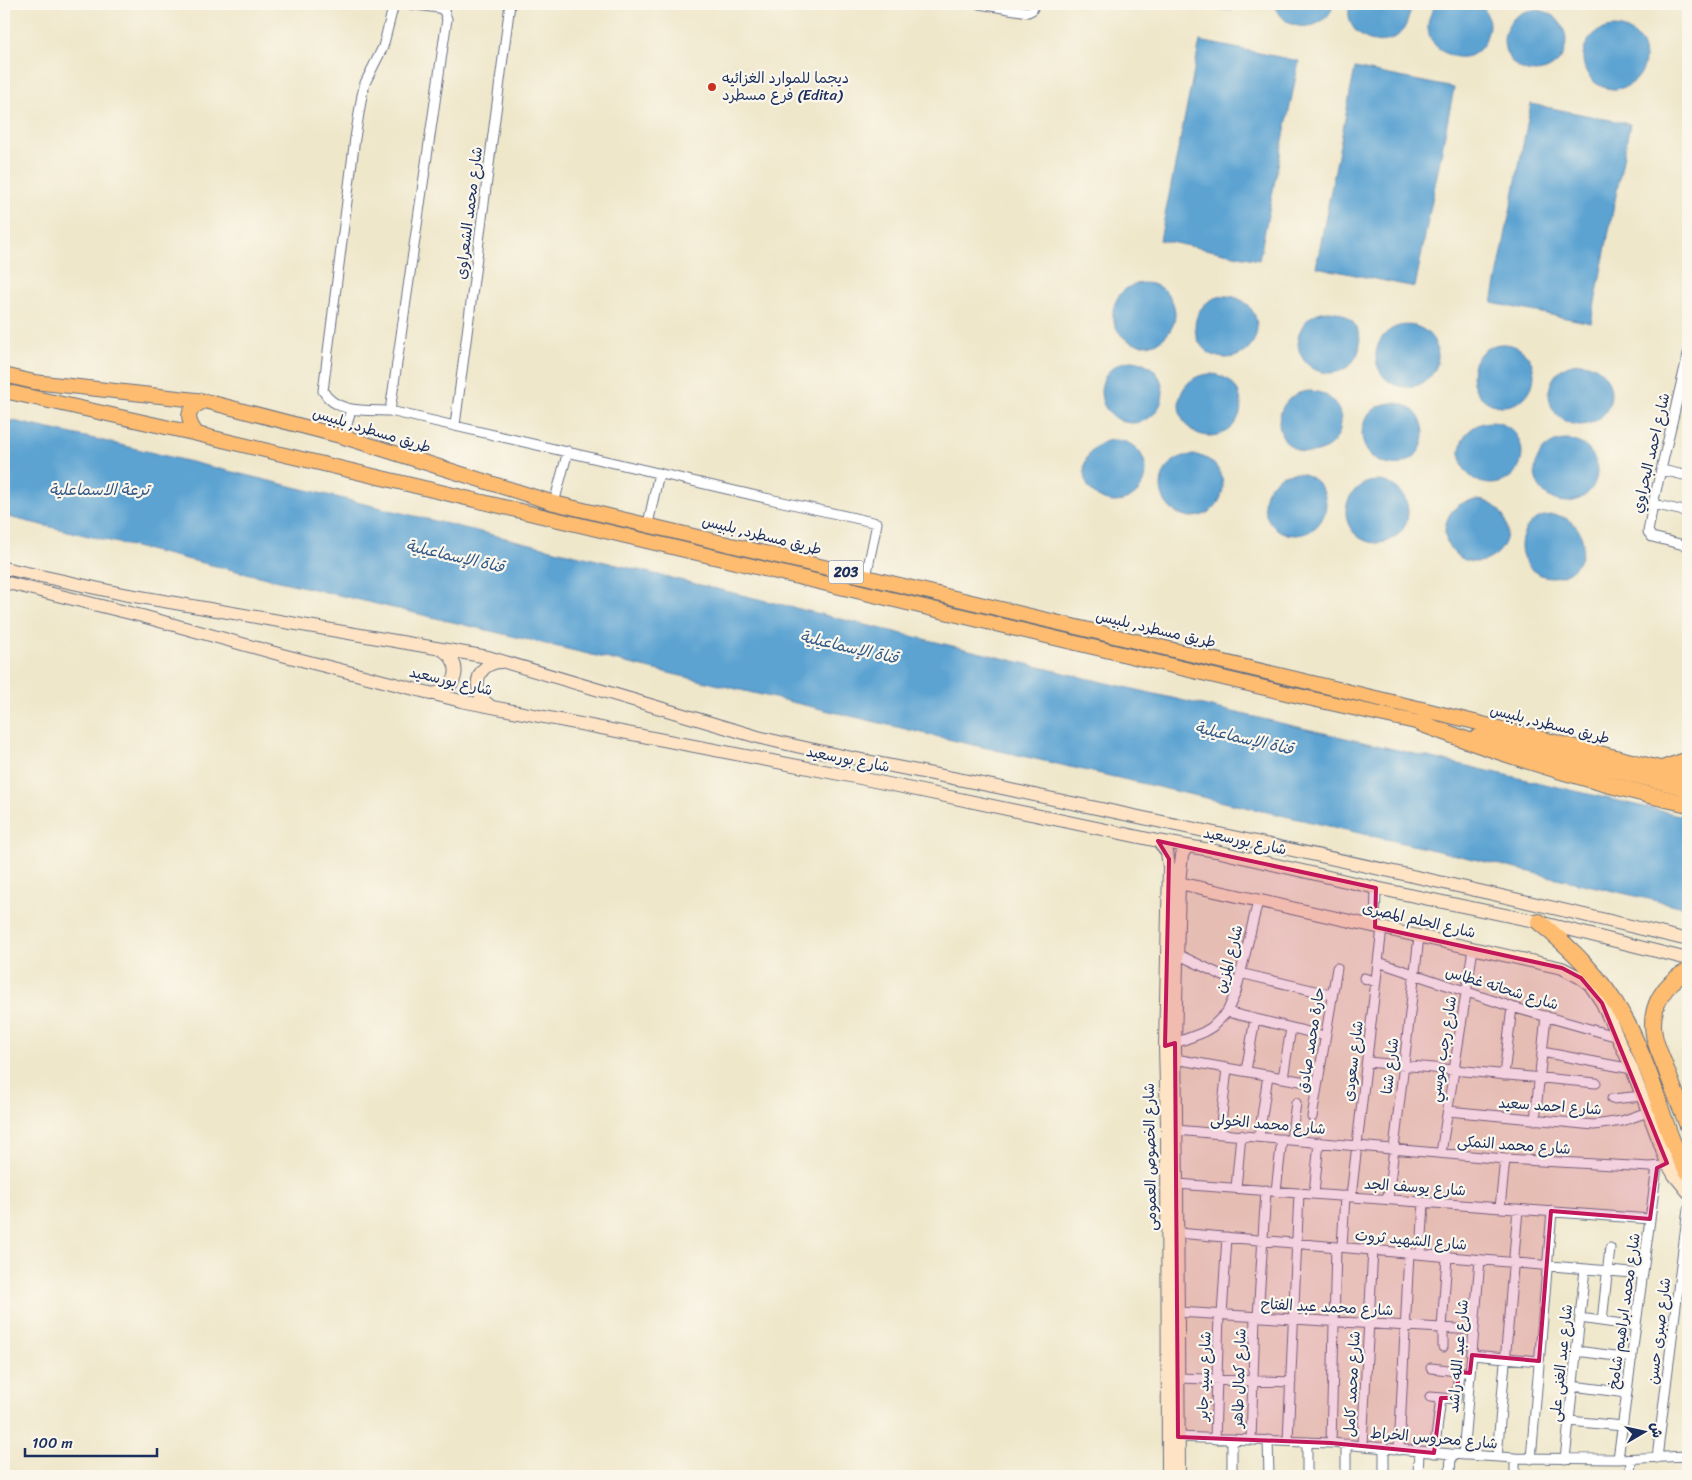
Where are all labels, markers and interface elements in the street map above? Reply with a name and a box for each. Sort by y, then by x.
place label: ديجما للموارد الغزائيه فرع مسطرد (Edita) [722,65,849,108]
marker: ديجما للموارد الغزائيه فرع مسطرد (Edita) [706,81,718,93]
street label: شارع محمد الشعراوى [448,145,490,281]
street label: شارع احمد البحراوي [1625,390,1677,516]
street label: طريق مسطرد, بلبيس [310,400,434,460]
water label: ترعة الاسماعلية [49,475,152,504]
street label: طريق مسطرد, بلبيس [699,508,825,562]
water label: قناة الإسماعيلية [403,531,508,582]
road number: 203 [828,560,864,584]
street label: طريق مسطرد, بلبيس [1093,603,1219,655]
water label: قناة الإسماعيلية [797,622,902,673]
street label: شارع بورسعيد [407,659,495,703]
street label: طريق مسطرد, بلبيس [1487,697,1613,751]
water label: قناة الإسماعيلية [1192,713,1297,764]
street label: شارع بورسعيد [804,738,892,780]
street label: شارع بورسعيد [1201,819,1289,863]
street label: شارع الحلم المصرى [1360,894,1478,946]
street label: شارع المزين [1207,922,1251,996]
street label: شارع شحاته غطاس [1442,958,1562,1018]
street label: حارة محمد صادق [1290,985,1332,1095]
street label: شارع رجب موسي [1422,994,1464,1104]
street label: شارع سعودى [1335,1019,1371,1103]
street label: شارع شتا [1374,1036,1406,1096]
street label: شارع الخصوص العمومى [1136,1083,1164,1231]
street label: شارع احمد سعيد [1498,1089,1602,1123]
street label: شارع محمد الخولى [1209,1106,1327,1142]
street label: شارع محمد النمكى [1456,1128,1572,1162]
street label: شارع يوسف الجد [1363,1170,1467,1204]
street label: شارع الشهيد ثروت [1354,1222,1468,1258]
street label: شارع محمد ابراهيم شامخ [1600,1231,1648,1391]
street label: شارع صبرى حسن [1640,1276,1678,1386]
street label: شارع محمد عبد الفتاح [1260,1291,1394,1323]
street label: شارع عبد الله راشد [1440,1298,1476,1414]
street label: شارع عبد الغنى على [1542,1303,1580,1423]
street label: شارع كمال طاهر [1224,1328,1254,1430]
street label: شارع محمد كامل [1336,1330,1368,1438]
street label: شارع سيد جابر [1189,1331,1219,1423]
north arrow [1620,1408,1670,1458]
street label: شارع محروس الخراط [1369,1419,1499,1457]
text: ش [1643,1420,1670,1440]
scale bar [25,1425,158,1457]
text: 100 m [32,1430,73,1456]

